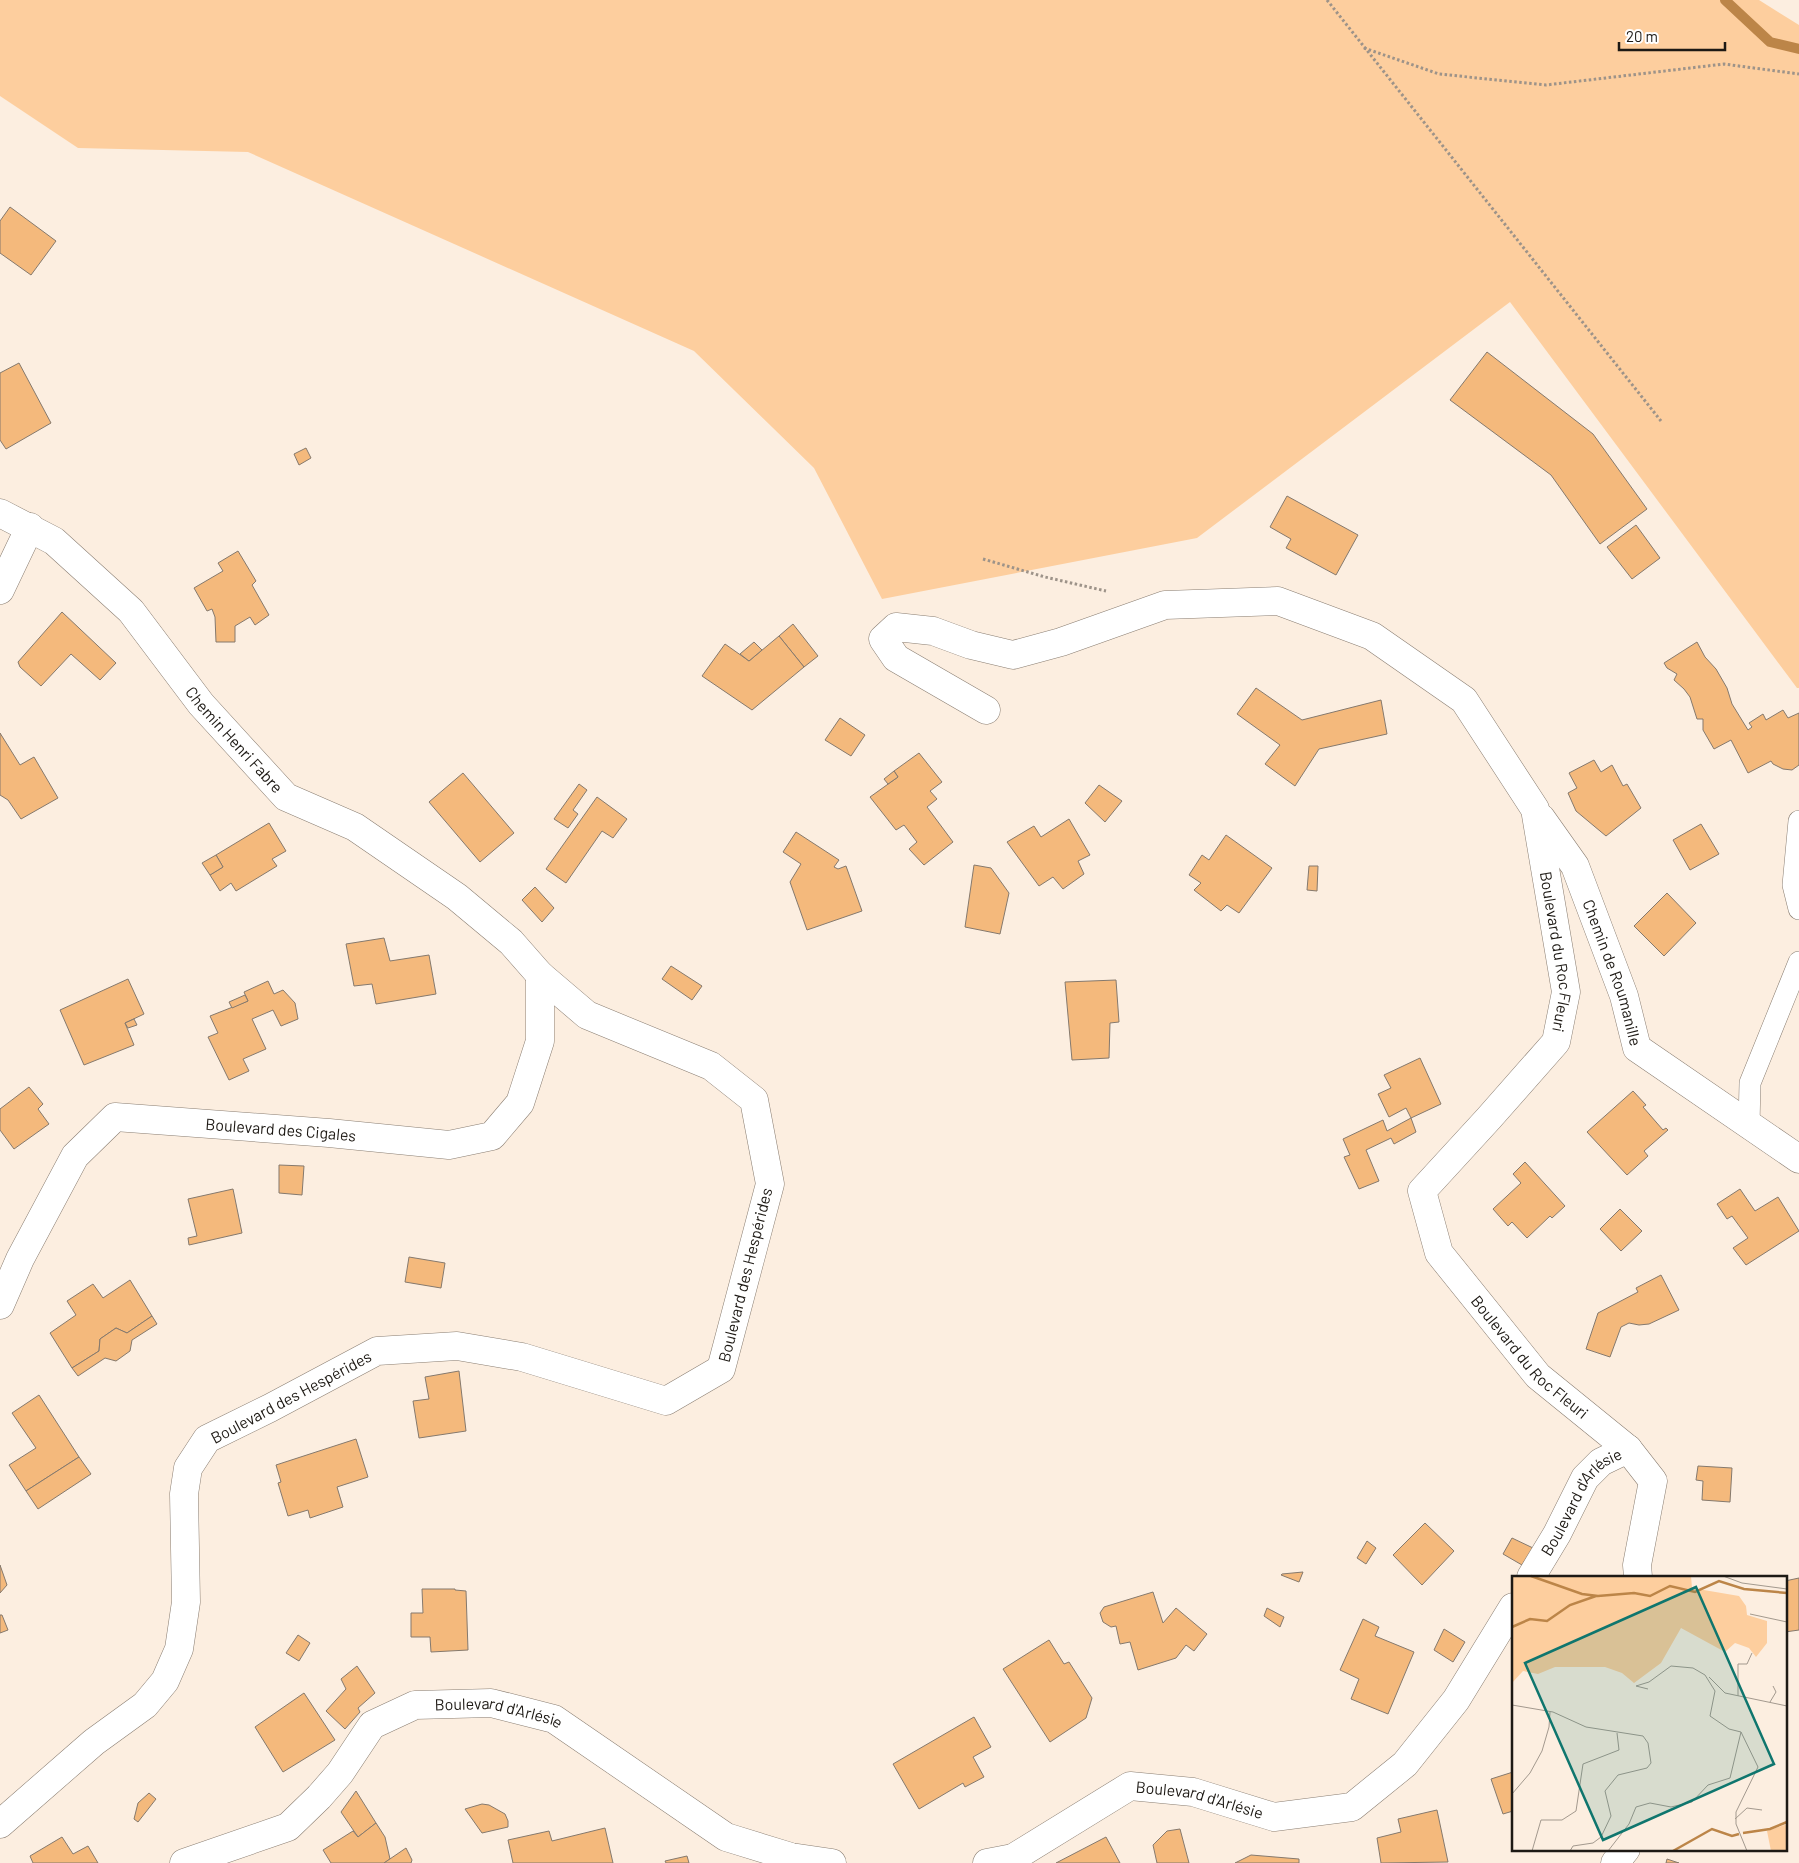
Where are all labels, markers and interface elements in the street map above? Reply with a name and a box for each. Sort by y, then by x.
scale bar [1619,20,1725,52]
text: 20 m [1626,27,1658,45]
street label: Chemin Henri Fabre [182,682,287,796]
street label: Boulevard du Roc Fleuri [1537,870,1576,1034]
street label: Chemin de Roumanille [1579,897,1646,1048]
street label: Boulevard des Cigales [205,1114,357,1145]
street label: Boulevard des Hespérides [714,1186,775,1364]
street label: Boulevard du Roc Fleuri [1468,1291,1593,1422]
street label: Boulevard des Hespérides [207,1346,374,1447]
street label: Boulevard d'Arlésie [1536,1444,1625,1559]
inset map [1512,1576,1786,1850]
street label: Boulevard d'Arlésie [434,1693,567,1732]
street label: Boulevard d'Arlésie [1135,1777,1266,1822]

